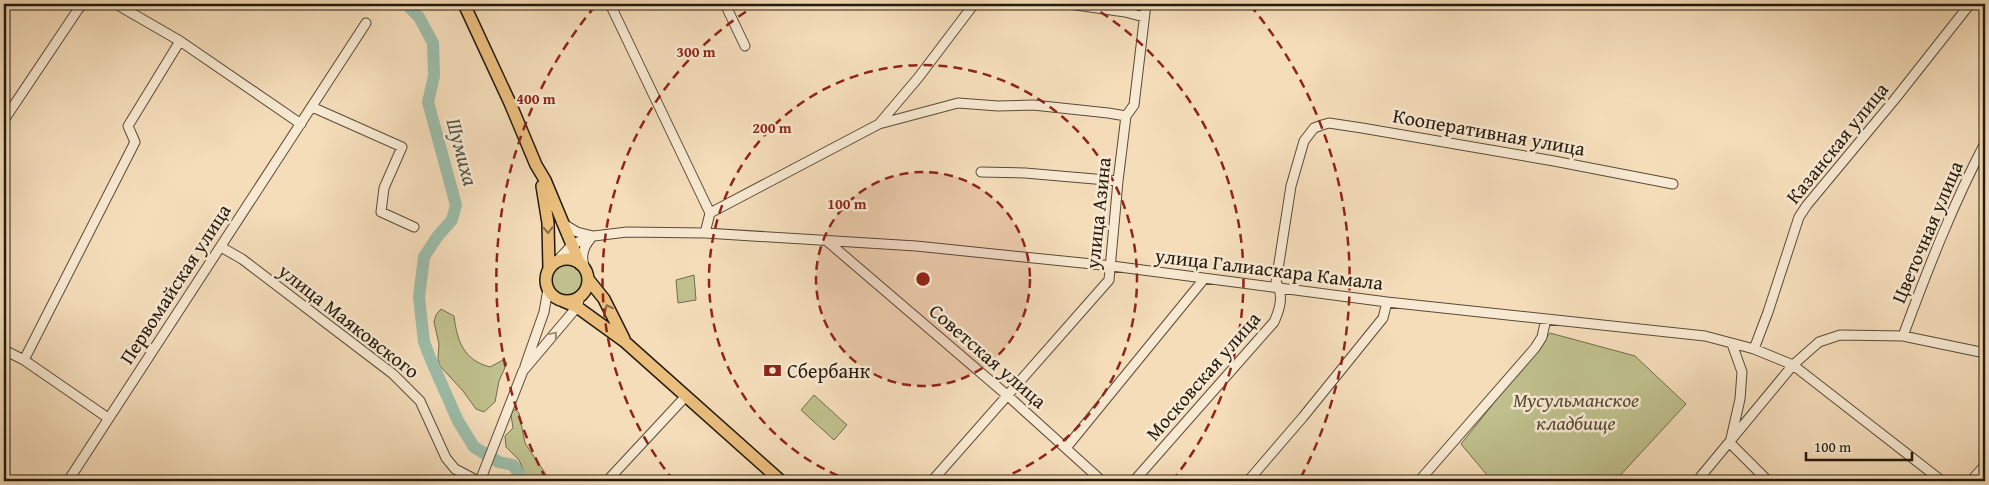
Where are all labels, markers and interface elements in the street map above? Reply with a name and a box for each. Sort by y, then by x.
text: 300 m [676,41,716,62]
street label: Казанская улица [1778,75,1895,210]
text: 400 m [516,88,556,109]
street label: Кооперативная улица [1391,100,1588,163]
water label: Шумиха [439,115,486,190]
text: 200 m [752,117,792,138]
street label: улица Азина [1077,155,1118,271]
street label: Цветочная улица [1883,156,1970,308]
text: 100 m [827,193,867,214]
street label: Первомайская улица [112,197,238,370]
one-way arrow [543,226,553,234]
street label: улица Галиаскара Камала [1152,240,1385,297]
street label: улица Маяковского [272,256,426,385]
centre of rings [914,270,932,288]
street label: Советская улица [923,296,1054,415]
street label: Московская улица [1138,304,1267,447]
one-way arrow [605,305,615,314]
one-way arrow [548,331,557,340]
place label: Сбербанк [787,356,871,385]
bank icon: Сбербанк [763,361,783,381]
park label: Мусульманское кладбище [1513,385,1639,437]
scale bar [1806,430,1913,462]
text: 100 m [1814,436,1852,457]

